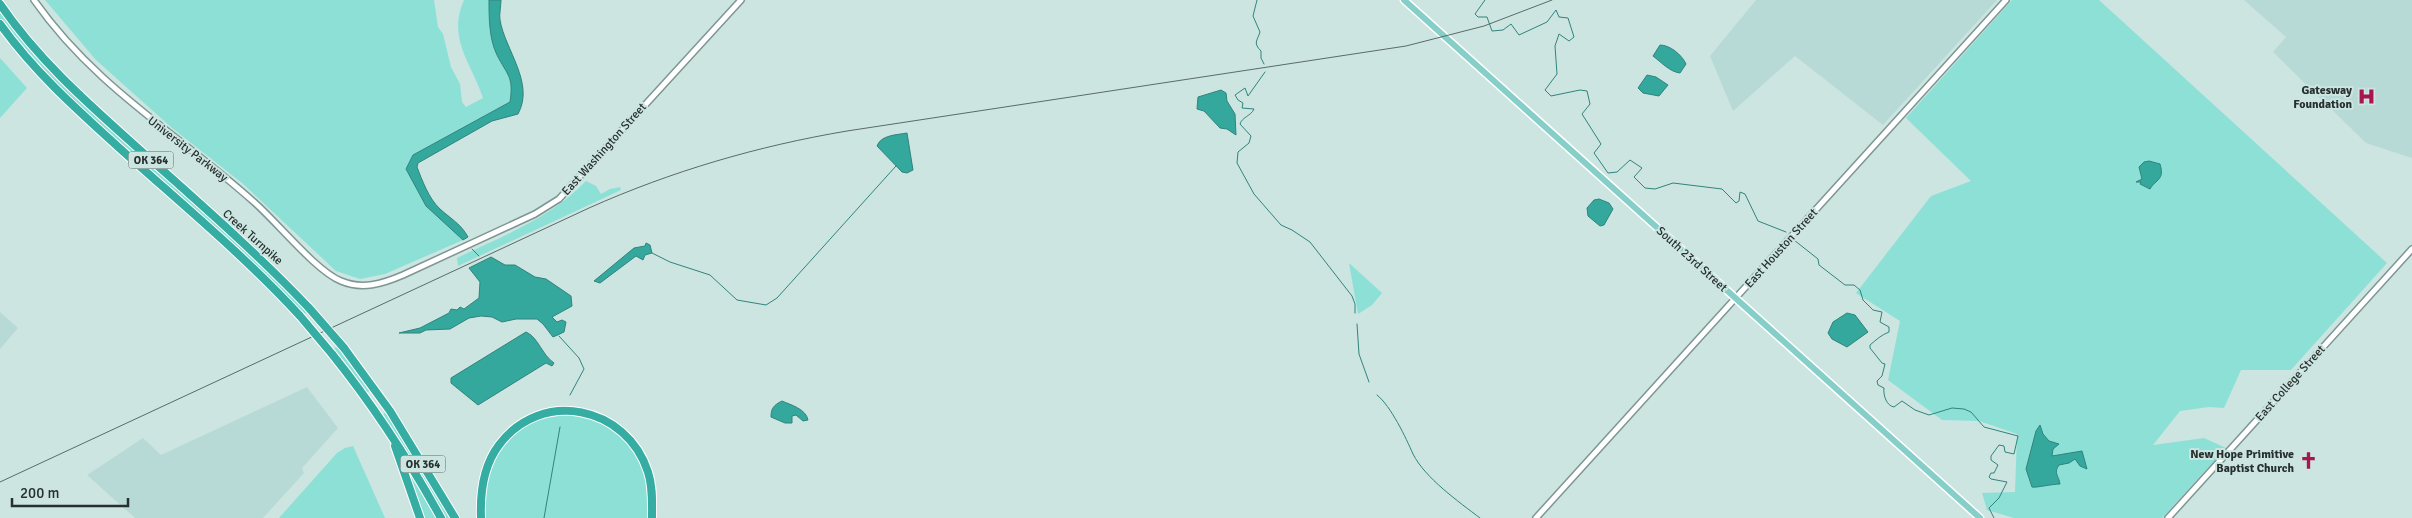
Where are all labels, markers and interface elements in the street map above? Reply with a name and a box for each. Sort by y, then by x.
place label: Gatesway Foundation [2293,83,2352,112]
hospital icon: Gatesway Foundation [2356,87,2376,107]
street label: East Washington Street [559,100,650,199]
street label: University Parkway [145,113,231,186]
road number: OK 364 [128,152,174,168]
street label: East Houston Street [1742,205,1821,291]
street label: Creek Turnpike [219,206,286,268]
street label: South 23rd Street [1653,224,1730,295]
street label: East College Street [2252,342,2329,425]
place label: New Hope Primitive Baptist Church [2190,447,2294,476]
church icon: New Hope Primitive Baptist Church [2298,451,2318,471]
road number: OK 364 [400,456,446,472]
scale bar [12,476,129,508]
text: 200 m [20,484,60,502]

